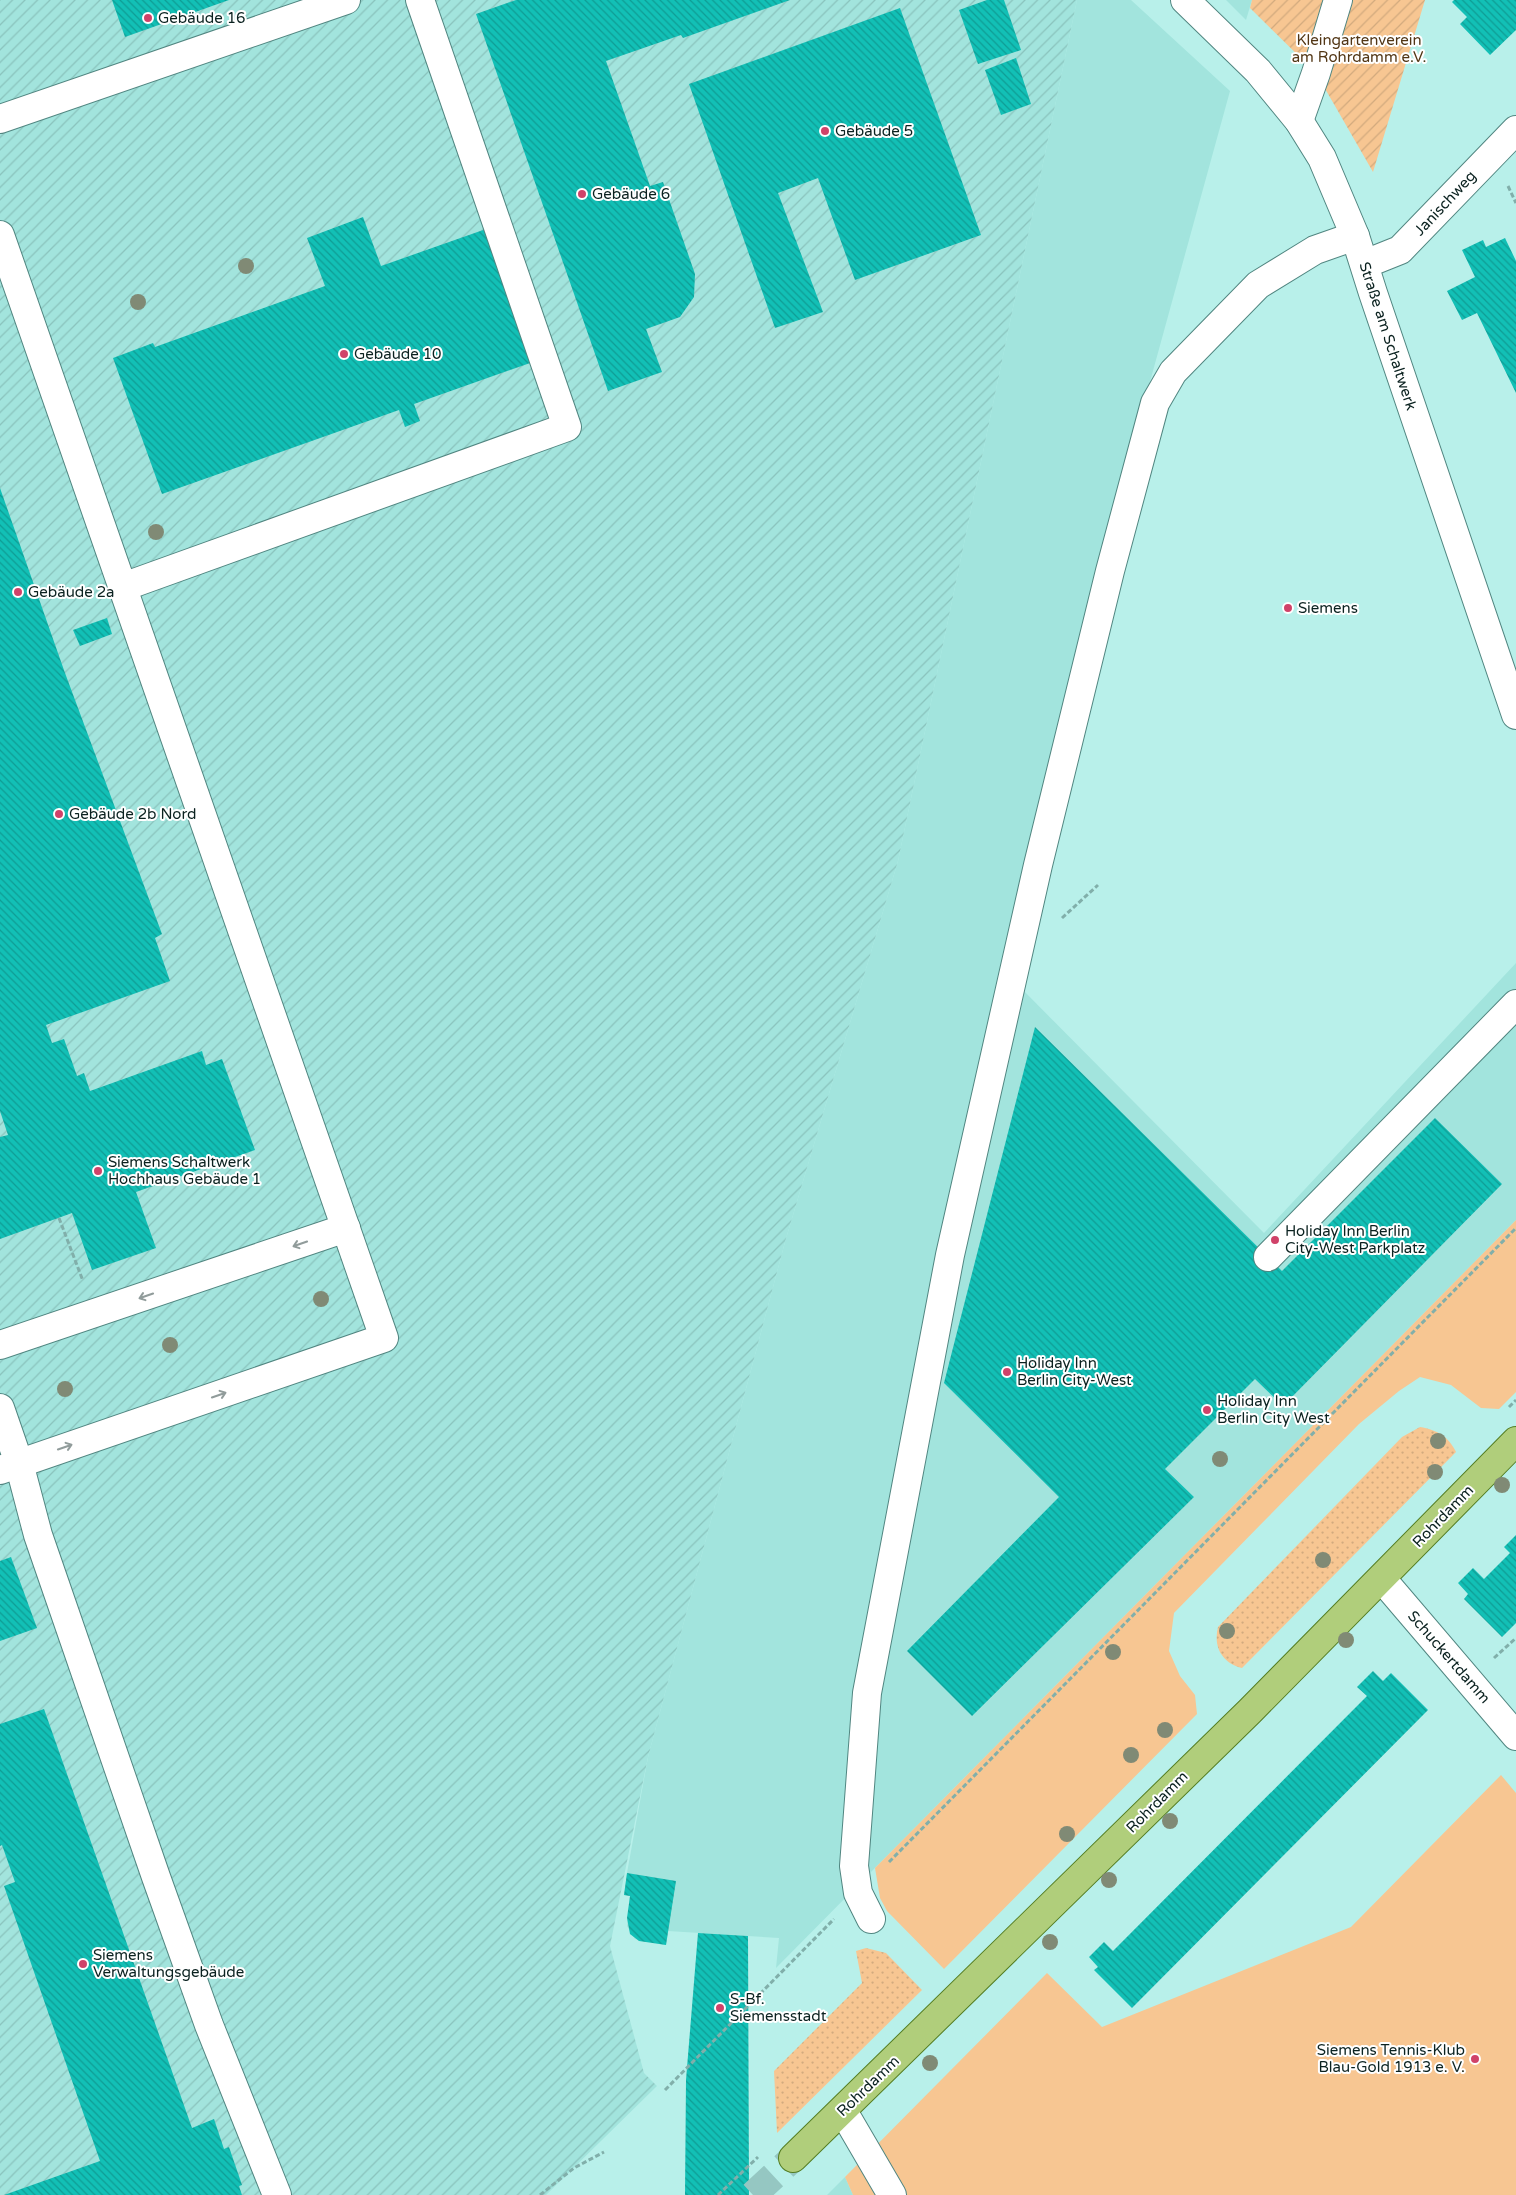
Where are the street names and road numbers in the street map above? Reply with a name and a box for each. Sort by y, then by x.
street label: Janischweg [1410,167,1480,239]
street label: Straße am Schaltwerk [1356,260,1420,412]
street label: Rohrdamm [1409,1481,1477,1551]
street label: Schuckertdamm [1404,1607,1494,1707]
street label: Rohrdamm [1122,1767,1192,1837]
street label: Rohrdamm [833,2052,903,2120]

